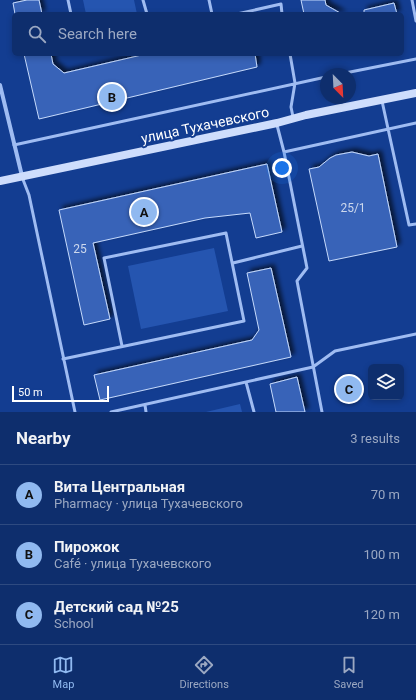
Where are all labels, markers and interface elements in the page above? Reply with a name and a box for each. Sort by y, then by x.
search box [12,12,404,56]
icon: search [26,23,48,45]
text: Search here [58,25,137,43]
north arrow [320,68,356,104]
pin: B [99,82,125,112]
street label: улица Тухачевского [140,104,270,146]
your location [272,158,292,178]
pin: A [131,197,157,227]
house number: 25/1 [340,201,366,215]
house number: 25 [73,242,87,256]
map controls [368,364,404,400]
button: layers [368,364,404,400]
pin: C [336,374,362,404]
scale bar [12,384,109,403]
text: 50 m [18,386,43,399]
text: Nearby [16,428,71,448]
text: 3 results [350,431,400,446]
text: Вита Центральная [54,478,185,496]
text: A [25,487,33,502]
text: 70 m [371,487,400,502]
text: Pharmacy · улица Тухачевского [54,496,243,511]
text: Пирожок [54,538,119,556]
text: B [25,547,33,562]
text: 100 m [363,547,400,562]
text: Café · улица Тухачевского [54,556,212,571]
text: Детский сад №25 [54,598,179,616]
text: C [25,607,33,622]
text: 120 m [363,607,400,622]
text: School [54,616,94,631]
tab: Map [52,654,74,691]
tab: Directions [179,654,229,691]
tab: Saved [334,654,364,691]

